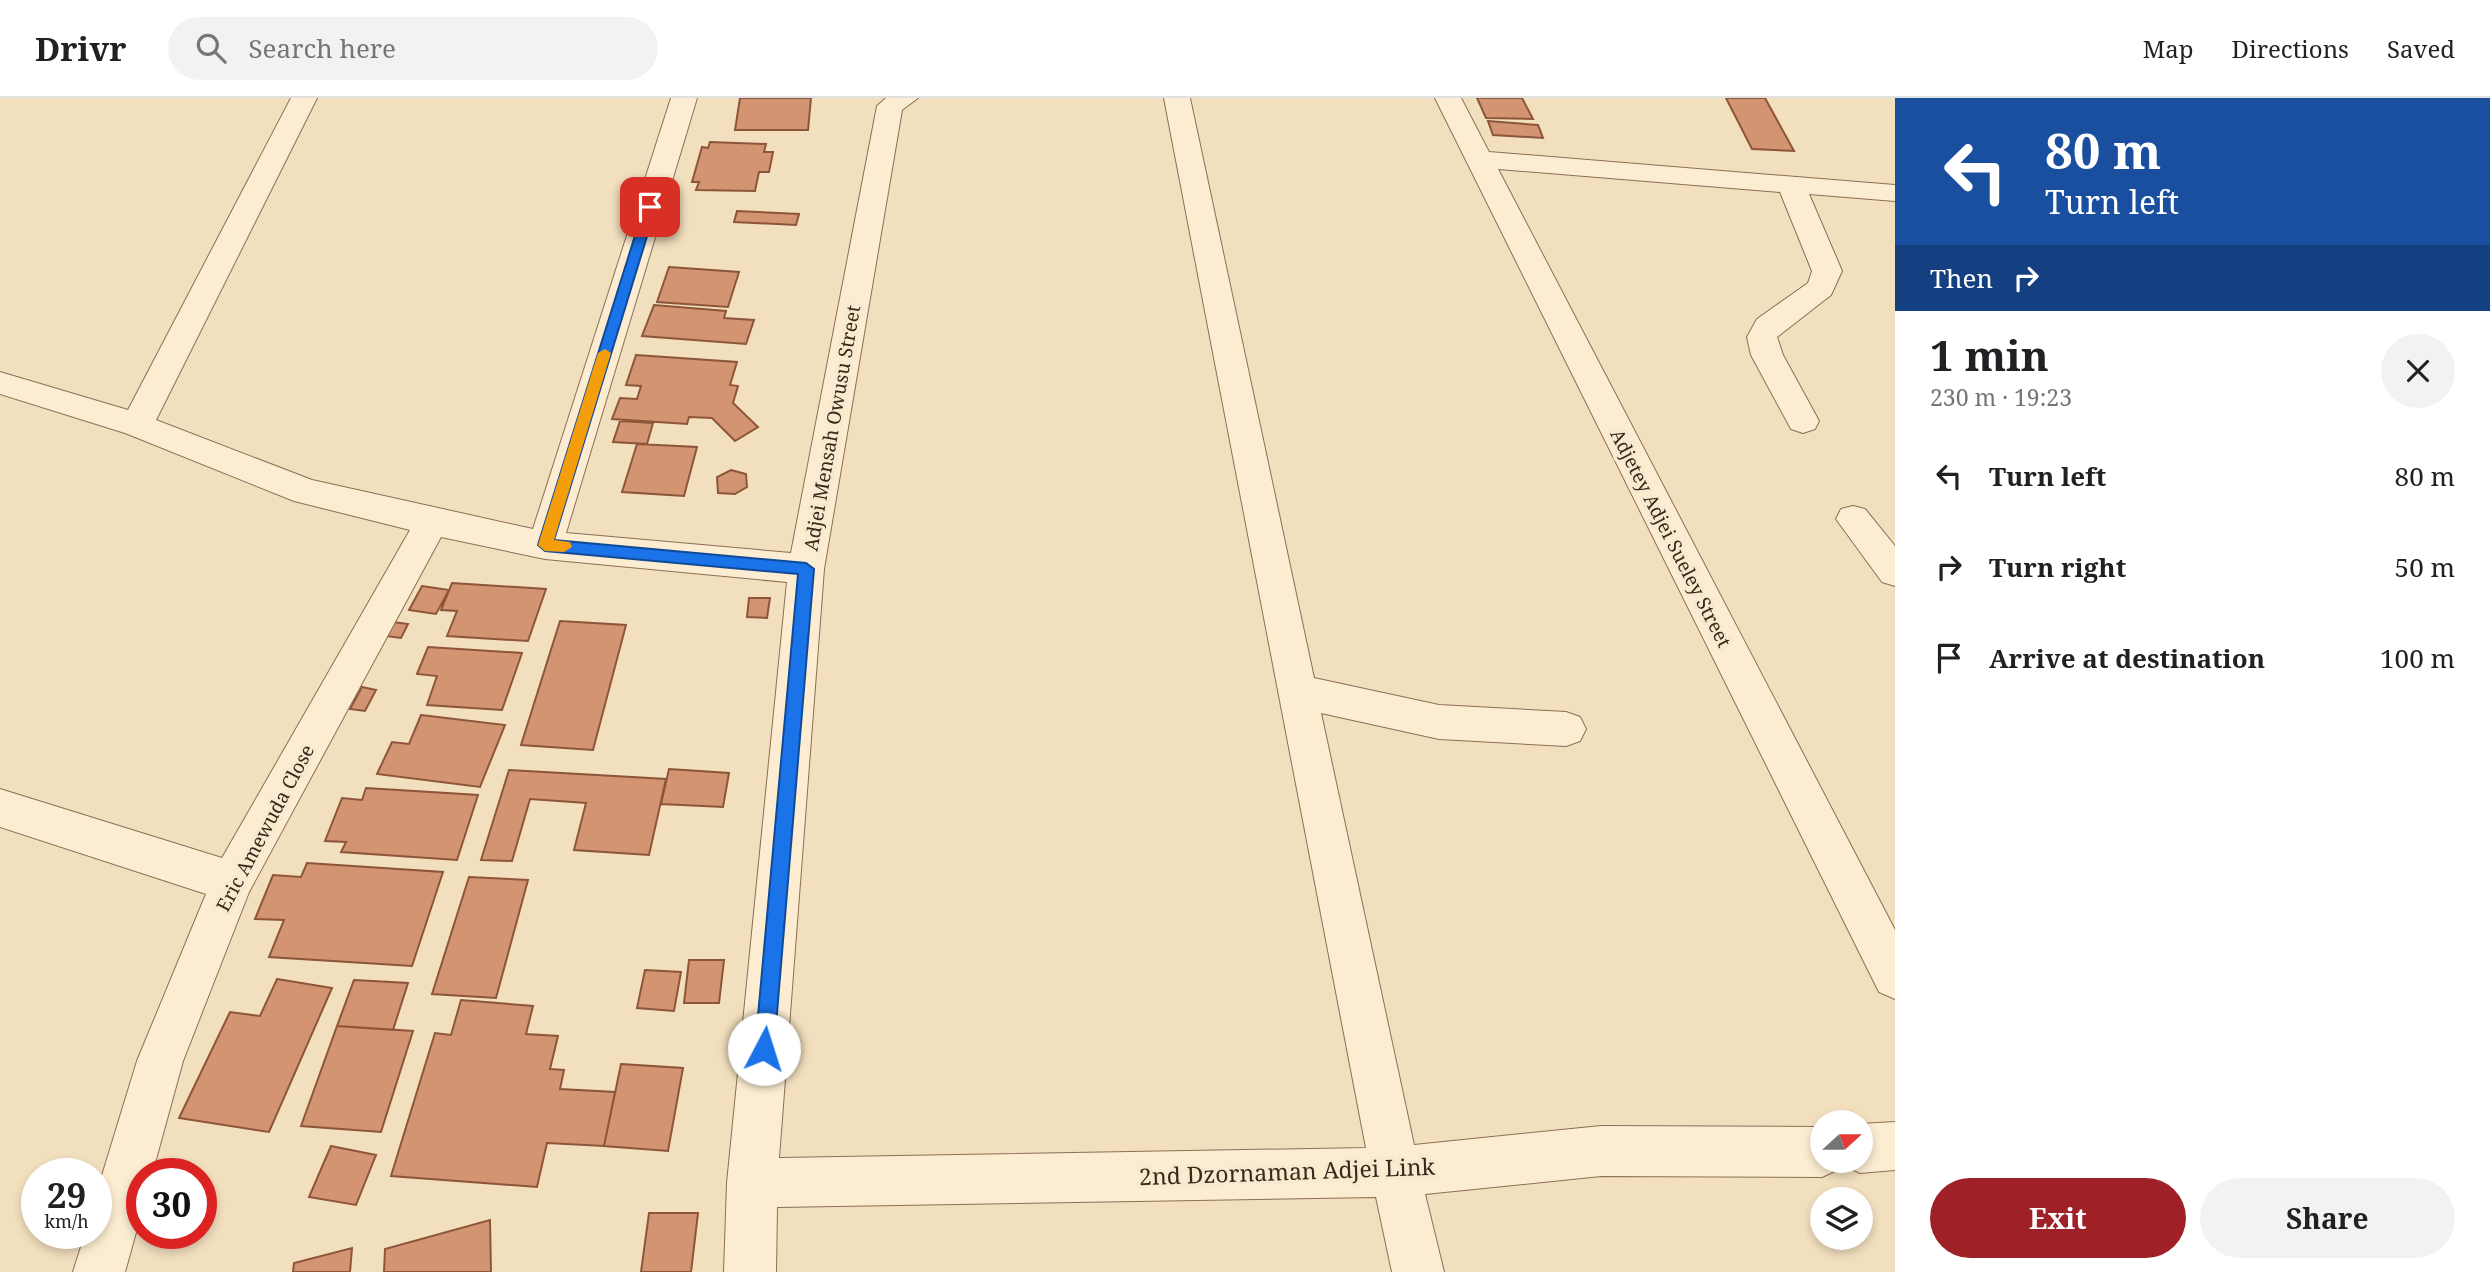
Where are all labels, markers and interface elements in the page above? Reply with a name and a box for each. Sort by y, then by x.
search box [168,17,658,80]
text: Drivr [35,26,126,71]
icon: search [192,29,230,67]
text: Search here [248,30,396,66]
text: Map [2143,32,2194,65]
text: Directions [2232,32,2349,65]
text: Saved [2387,32,2455,65]
text: 80 m [2045,117,2161,183]
icon: left [1930,126,2021,217]
pin [620,177,680,237]
text: Turn left [2045,180,2179,223]
icon: arrive [631,188,669,226]
icon: right [2007,259,2045,297]
text: Then [1930,260,1993,296]
street label: Adjei Mensah Owusu Street [798,303,866,553]
text: 1 min [1930,326,2049,383]
button: close [2381,334,2455,408]
text: 230 m · 19:23 [1930,381,2072,413]
street label: Adjetey Adjei Sueley Street [1604,424,1738,652]
icon: left [1930,457,1968,495]
text: Turn left [1989,458,2106,494]
text: 80 m [2395,458,2455,494]
icon: right [1930,548,1968,586]
text: Turn right [1989,549,2126,585]
text: 50 m [2395,549,2455,585]
icon: arrive [1930,639,1968,677]
text: Arrive at destination [1989,640,2265,676]
text: 100 m [2380,640,2455,676]
street label: Eric Amewuda Close [210,740,320,916]
position arrow [727,1012,801,1086]
north arrow [1810,1110,1872,1172]
map controls [1810,1110,1873,1250]
street label: 2nd Dzornaman Adjei Link [1138,1150,1436,1192]
speed limit sign: 30 [126,1158,217,1249]
text: 29 [47,1171,86,1218]
button: Exit [1930,1178,2186,1258]
button: Share [2200,1178,2455,1258]
button: layers [1810,1187,1873,1250]
text: km/h [44,1209,89,1233]

